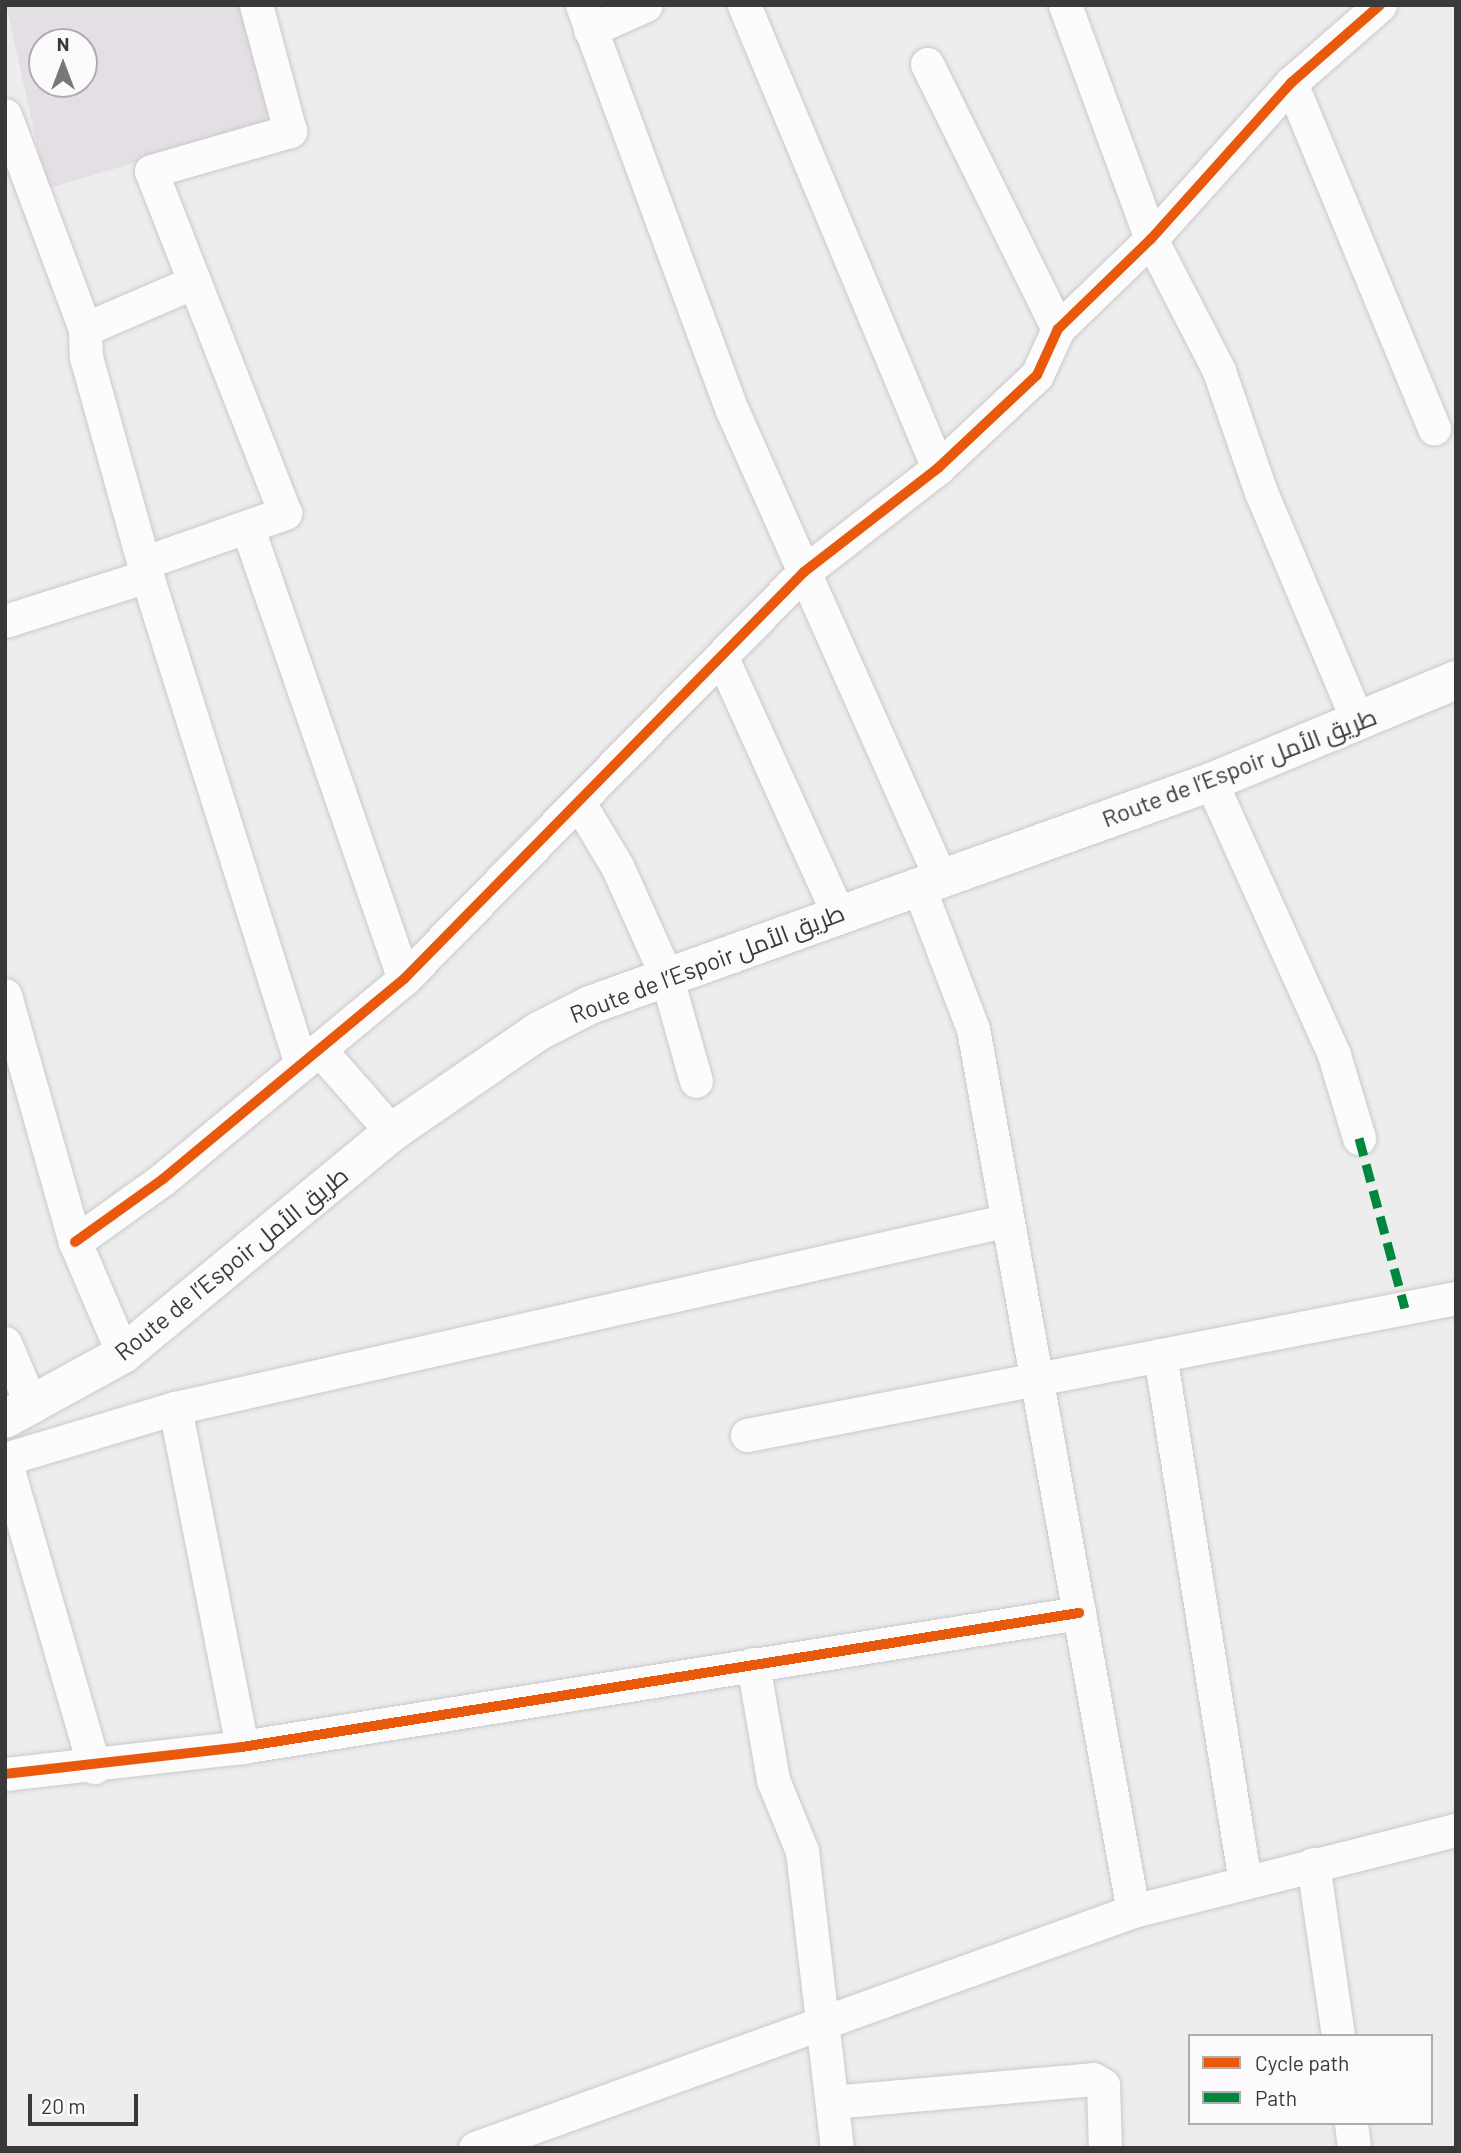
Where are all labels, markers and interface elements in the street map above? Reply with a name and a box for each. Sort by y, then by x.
north arrow [28,28,98,98]
text: N [57,32,69,55]
street label: Route de l’Espoir طريق الأمل [1098,701,1380,833]
street label: Route de l’Espoir طريق الأمل [566,897,848,1029]
street label: Route de l’Espoir طريق الأمل [109,1160,353,1366]
legend [1188,2034,1433,2125]
text: Cycle path [1255,2050,1349,2075]
scale bar [32,2080,142,2124]
text: Path [1255,2085,1297,2110]
text: 20 m [41,2093,86,2118]

